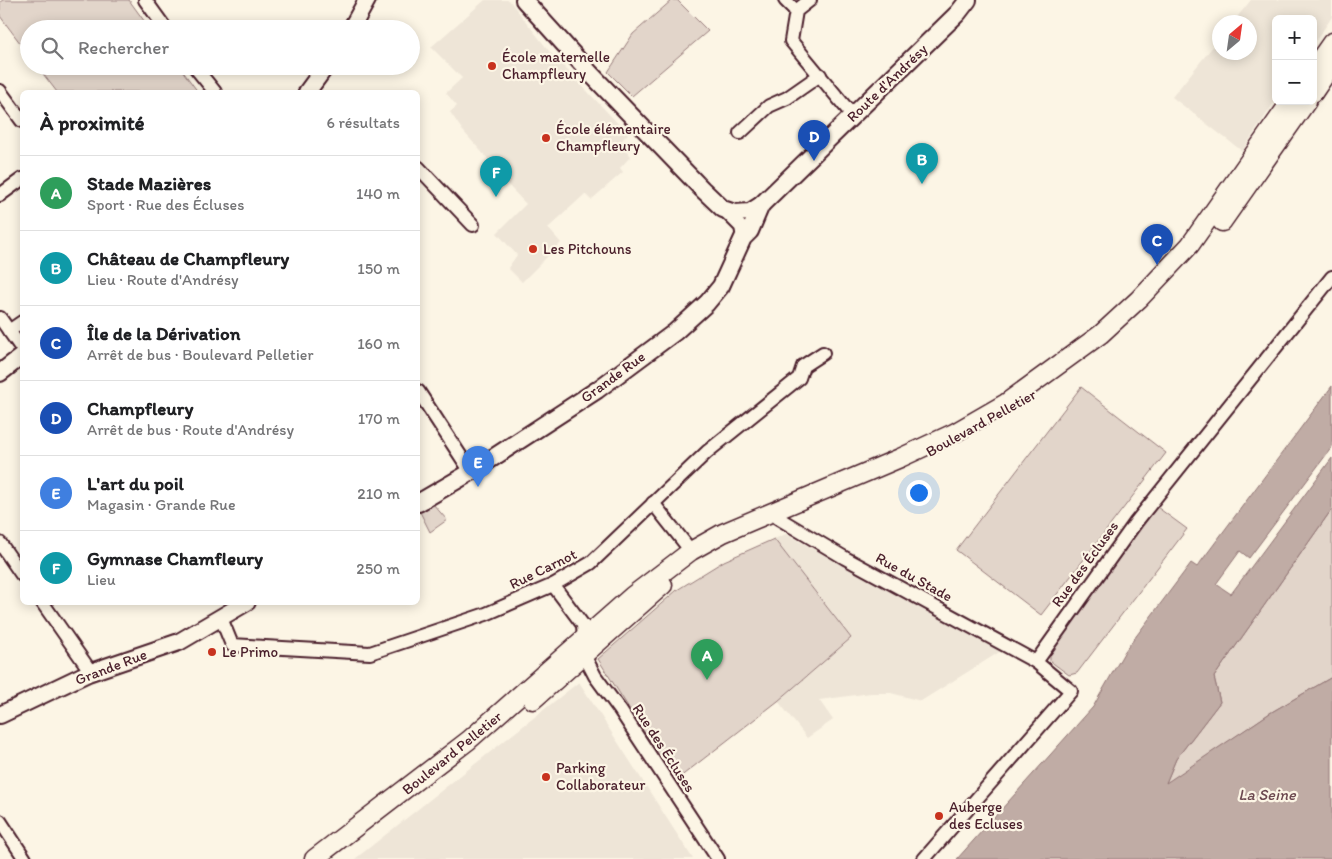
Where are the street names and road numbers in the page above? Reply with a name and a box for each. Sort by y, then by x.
street label: Route d'Andrésy [843,40,931,126]
street label: Grande Rue [577,348,649,406]
street label: Boulevard Pelletier [923,385,1039,461]
street label: Rue des Écluses [1048,517,1122,610]
street label: Rue Carnot [506,545,580,593]
street label: Rue du Stade [872,549,956,605]
street label: Grande Rue [73,645,149,689]
street label: Rue des Écluses [629,700,699,796]
street label: Boulevard Pelletier [399,707,506,799]

